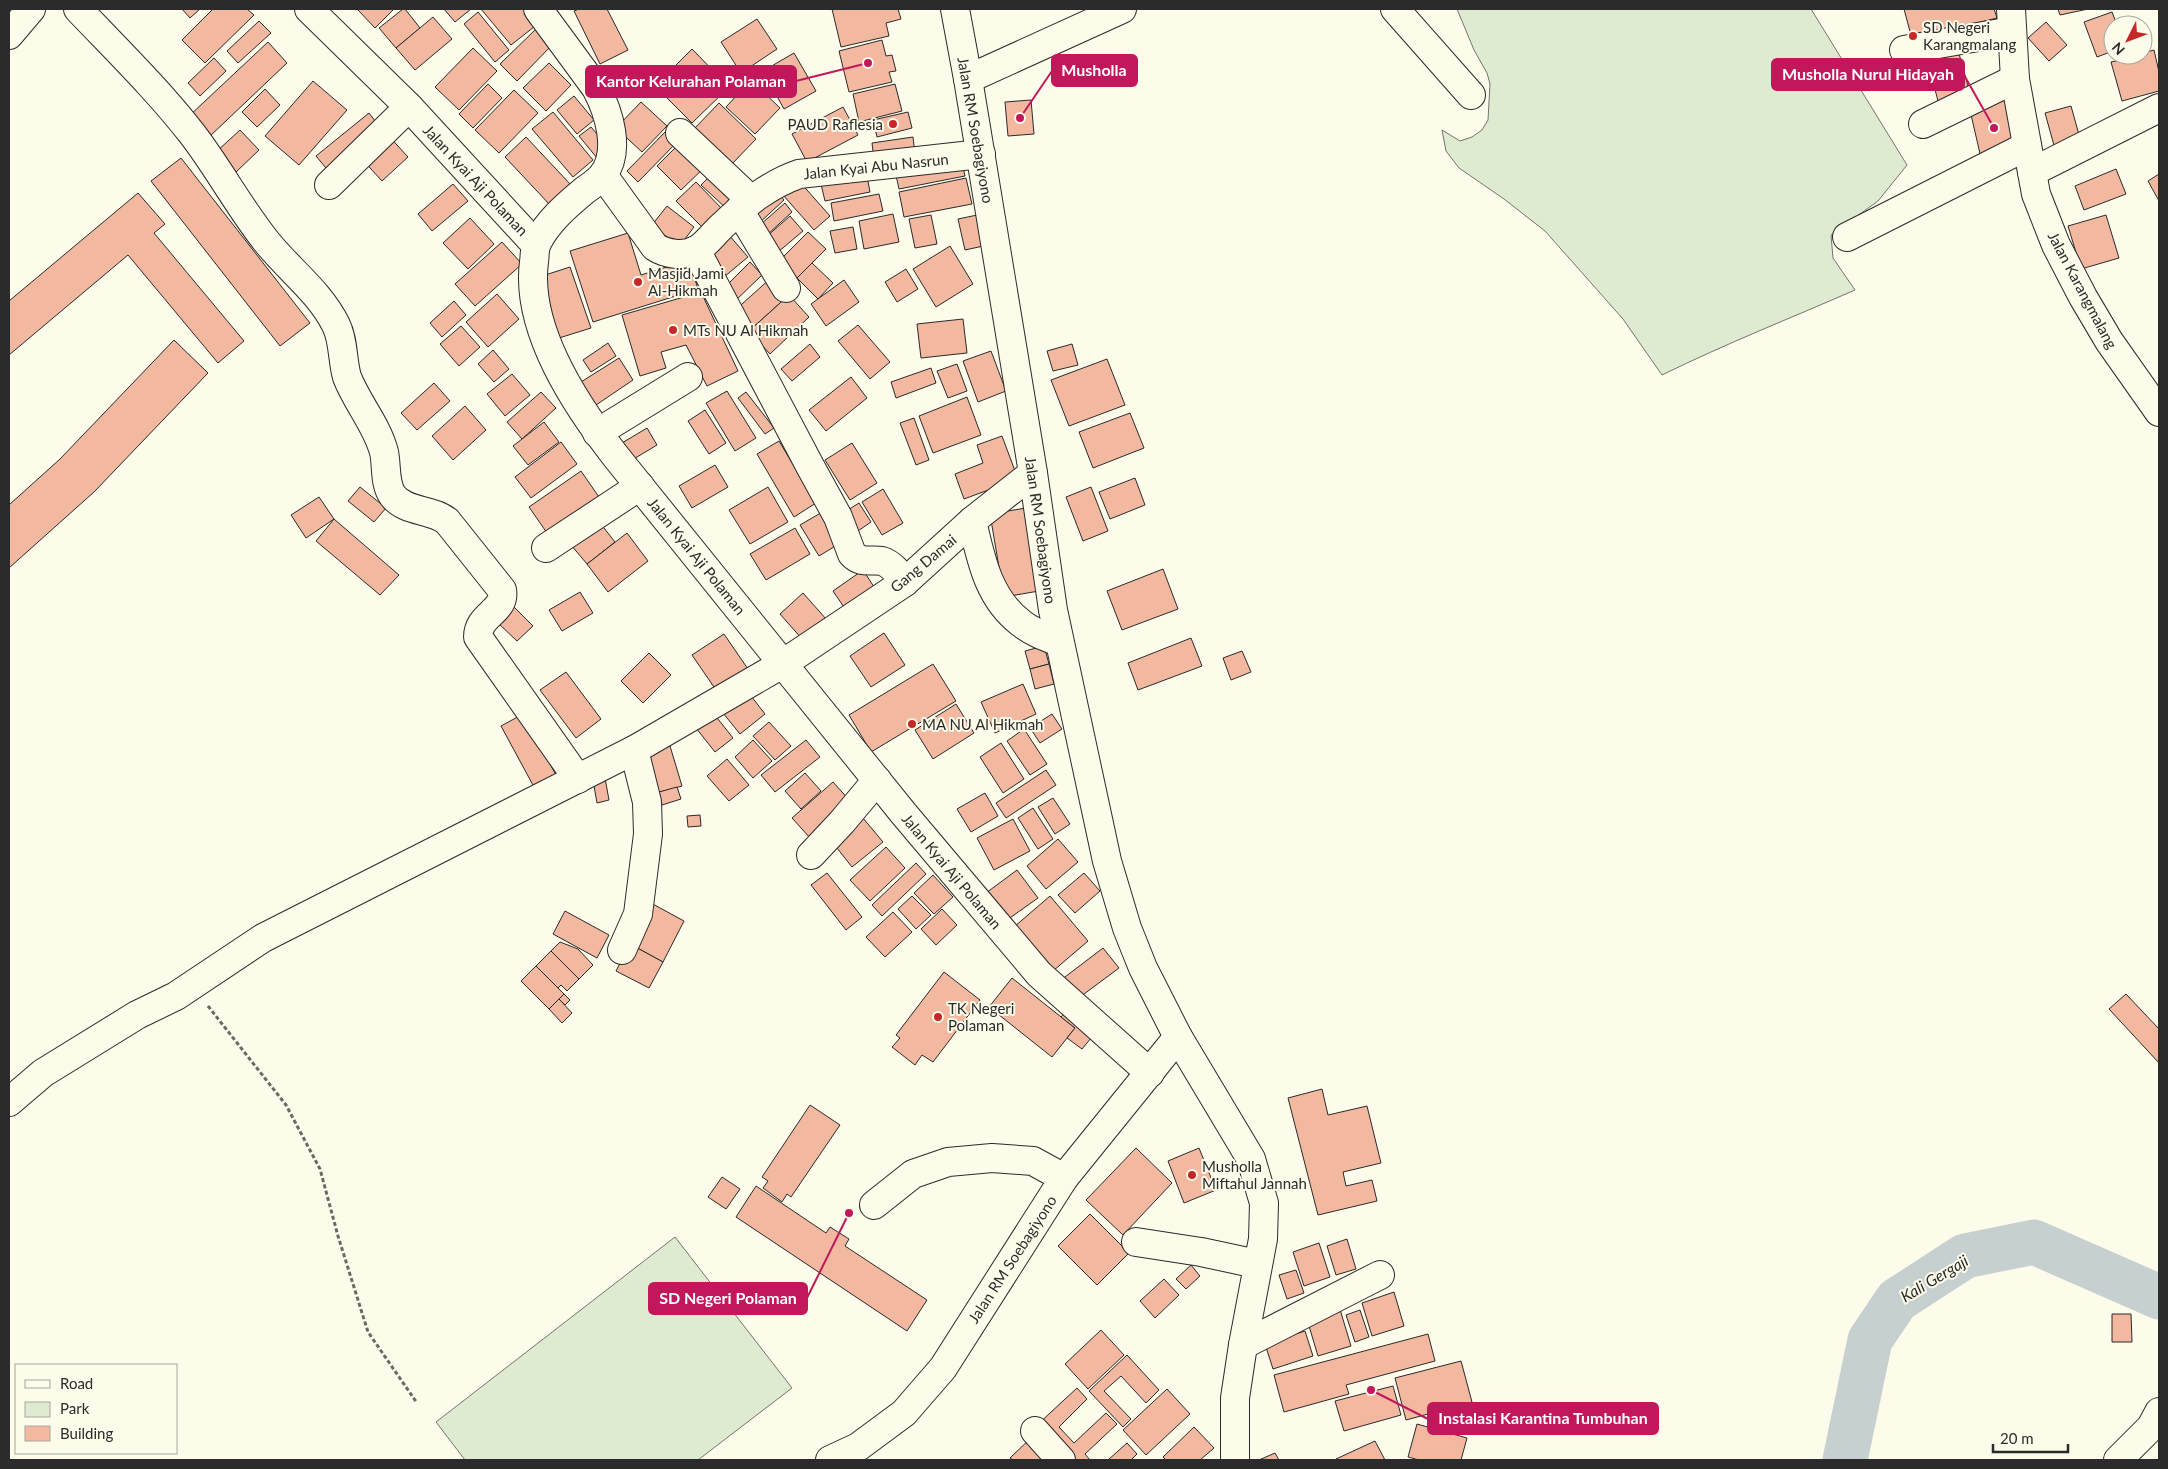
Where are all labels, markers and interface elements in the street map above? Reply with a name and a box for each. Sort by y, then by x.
north arrow [2103,15,2153,65]
place label: SD Negeri Karangmalang [1923,18,2016,53]
marker: SD Negeri Karangmalang [1907,30,1919,42]
text: N [2108,39,2128,59]
street label: Jalan RM Soebagiyono [954,55,998,205]
callout: Musholla [1052,55,1137,86]
callout: Musholla Nurul Hidayah [1772,59,1964,90]
text: Musholla [1061,60,1127,79]
text: Musholla Nurul Hidayah [1782,64,1954,83]
callout: Kantor Kelurahan Polaman [586,66,796,97]
text: Kantor Kelurahan Polaman [596,71,786,90]
place label: PAUD Raflesia [788,115,883,133]
marker: PAUD Raflesia [887,118,899,130]
street label: Jalan Kyai Aji Polaman [420,121,532,239]
street label: Jalan Kyai Abu Nasrun [802,149,950,183]
street label: Jalan Karangmalang [2045,228,2122,352]
place label: Masjid Jami Al-Hikmah [648,264,724,299]
marker: Masjid Jami Al-Hikmah [632,276,644,288]
place label: MTs NU Al Hikmah [683,321,808,339]
marker: MTs NU Al Hikmah [667,324,679,336]
street label: Jalan RM Soebagiyono [1022,455,1060,605]
street label: Jalan Kyai Aji Polaman [644,494,750,618]
street label: Gang Damai [886,530,960,596]
place label: MA NU Al Hikmah [922,715,1043,733]
marker: MA NU Al Hikmah [906,718,918,730]
street label: Jalan Kyai Aji Polaman [898,810,1006,932]
place label: TK Negeri Polaman [948,999,1014,1034]
marker: TK Negeri Polaman [932,1011,944,1023]
place label: Musholla Miftahul Jannah [1202,1157,1307,1192]
marker: Musholla Miftahul Jannah [1186,1169,1198,1181]
street label: Jalan RM Soebagiyono [964,1192,1060,1326]
water label: Kali Gergaji [1897,1250,1972,1306]
callout: SD Negeri Polaman [649,1283,807,1314]
text: SD Negeri Polaman [659,1288,797,1307]
legend [15,1364,178,1454]
text: Road [60,1374,93,1392]
text: Park [60,1399,90,1417]
callout: Instalasi Karantina Tumbuhan [1428,1403,1658,1434]
text: Instalasi Karantina Tumbuhan [1438,1408,1648,1427]
scale bar [1993,1422,2068,1454]
text: Building [60,1424,113,1442]
text: 20 m [2000,1429,2034,1447]

